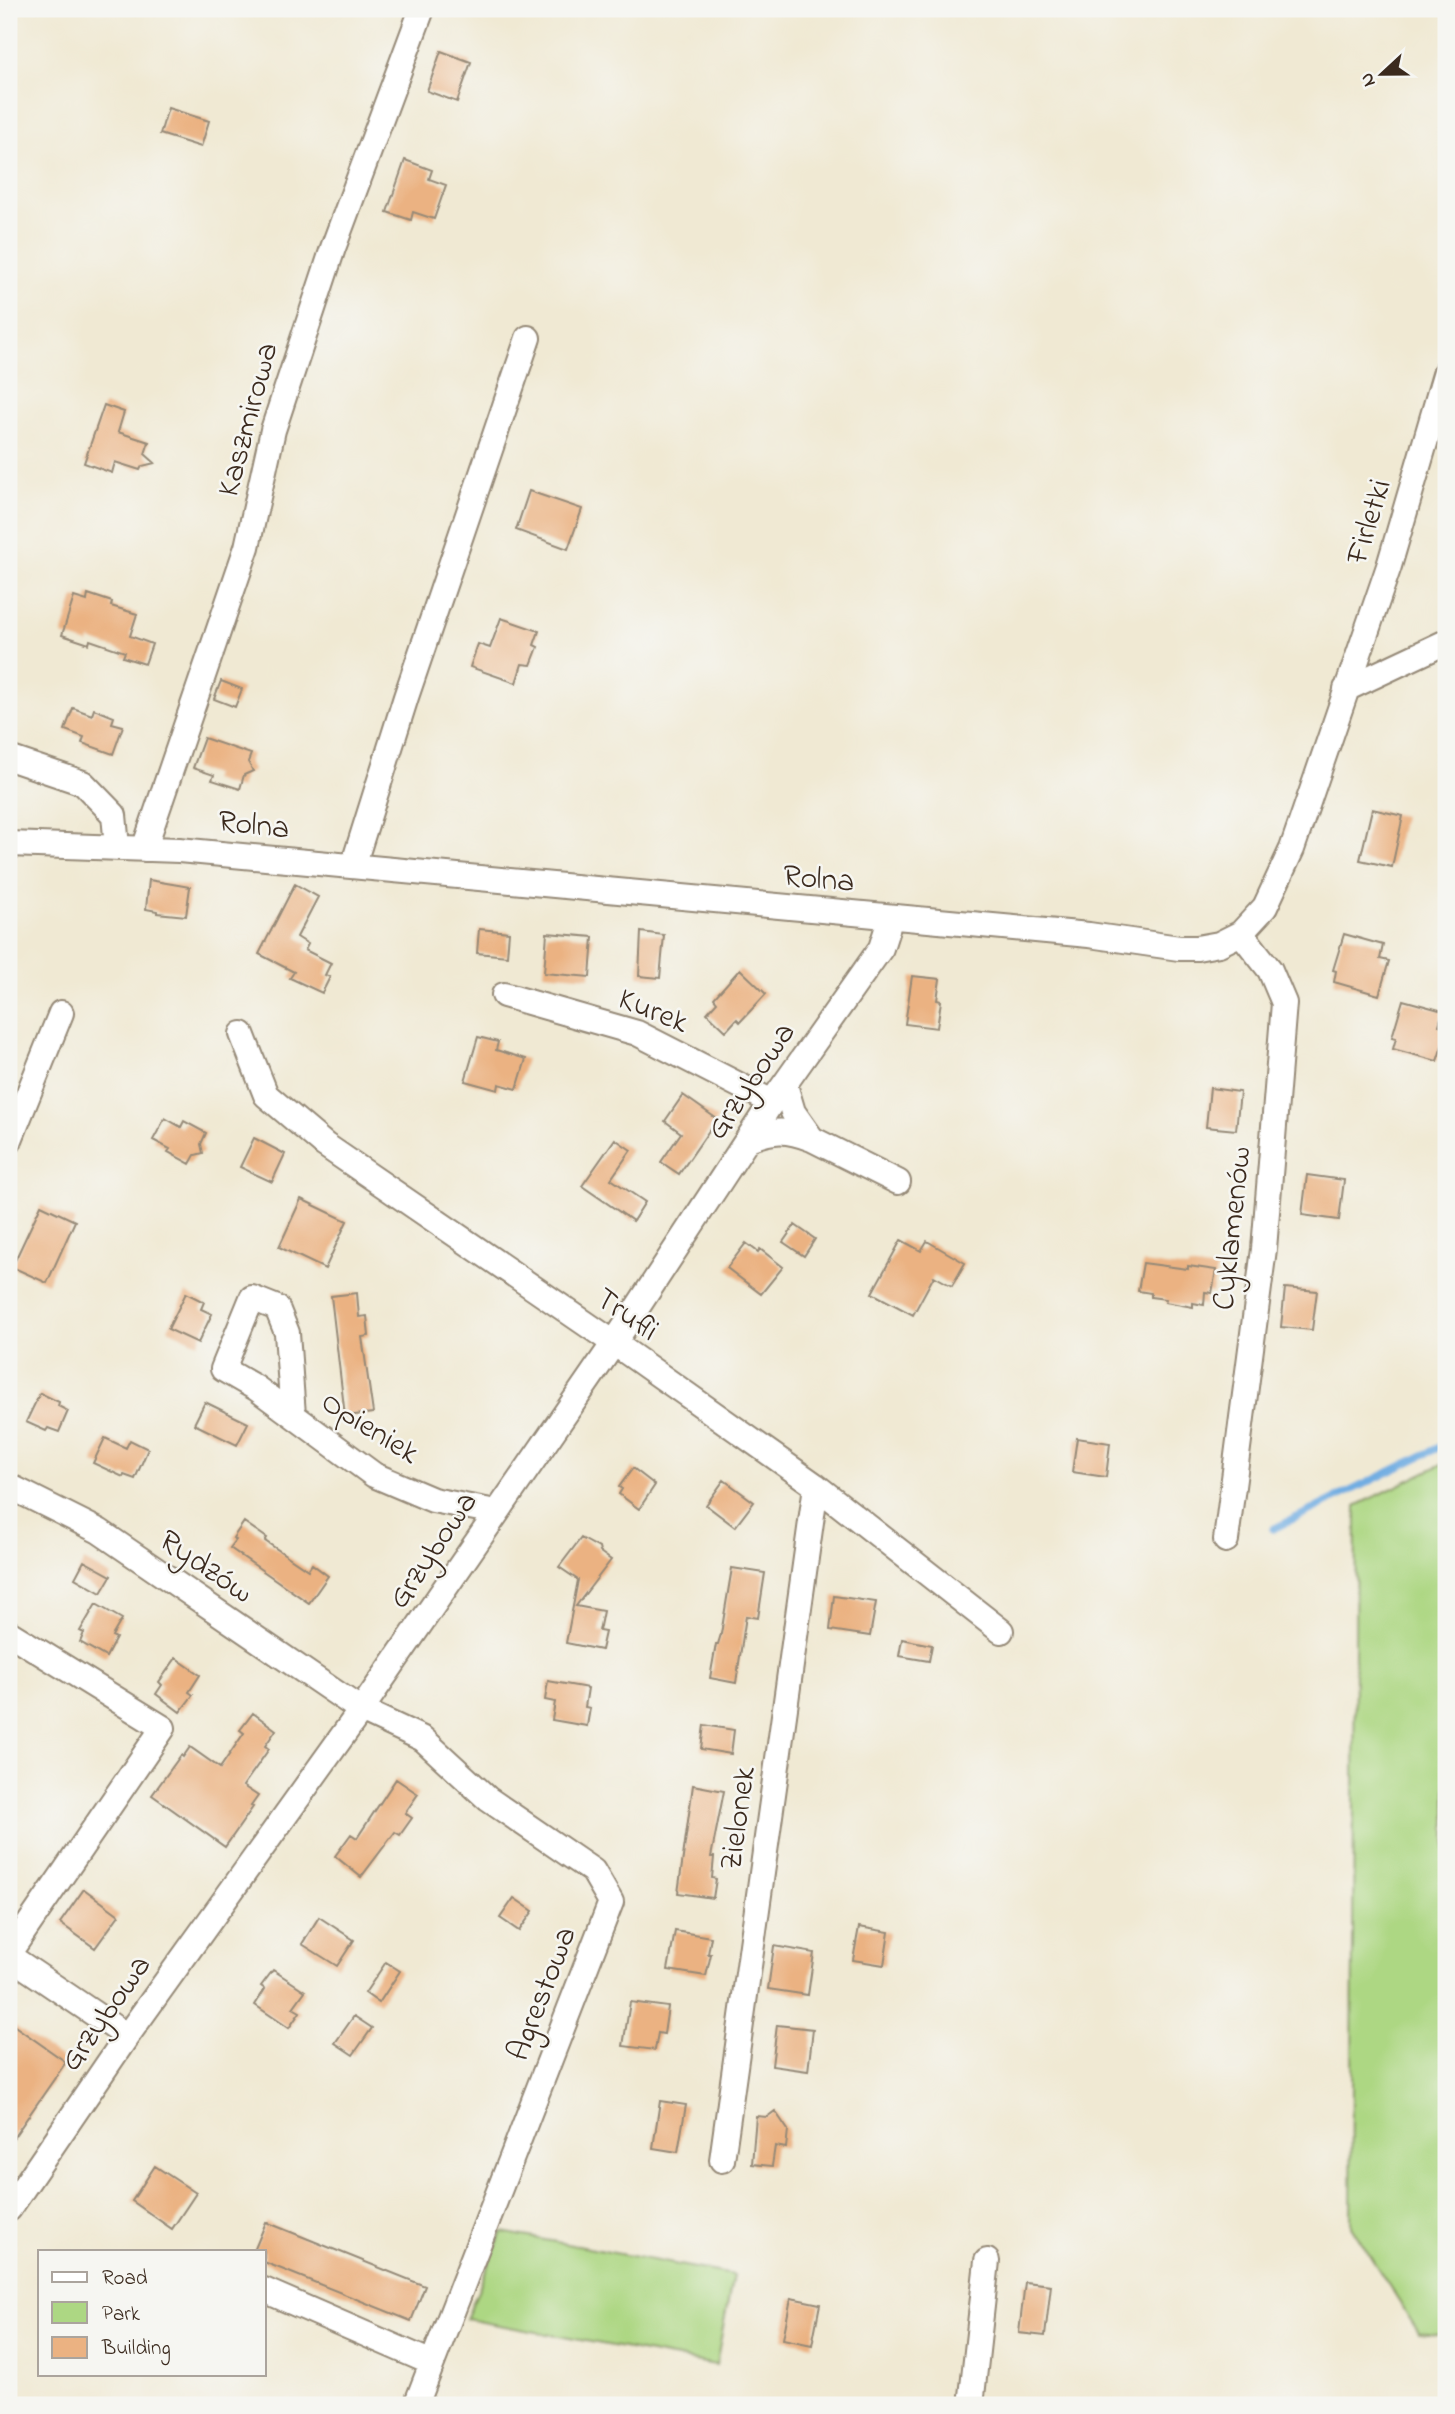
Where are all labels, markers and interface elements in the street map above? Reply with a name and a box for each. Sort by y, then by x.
north arrow [1346,38,1416,108]
text: N [1354,68,1383,90]
street label: Kaszmirowa [206,338,293,502]
street label: Firletki [1335,474,1405,571]
street label: Rolna [215,799,292,854]
street label: Rolna [781,854,857,907]
street label: Kurek [610,977,696,1048]
street label: Grzybowa [695,1014,809,1150]
street label: Cyklamenów [1202,1144,1265,1313]
street label: Trufli [585,1277,667,1355]
street label: Opieniek [311,1380,428,1478]
street label: Grzybowa [377,1483,491,1619]
street label: Rydzów [148,1519,262,1617]
street label: Zielonek [709,1763,770,1873]
street label: Agrestowa [496,1920,590,2068]
street label: Grzybowa [49,1946,164,2082]
legend [38,2250,266,2376]
text: Road [102,2264,148,2294]
text: Park [102,2300,141,2330]
text: Building [101,2334,171,2366]

